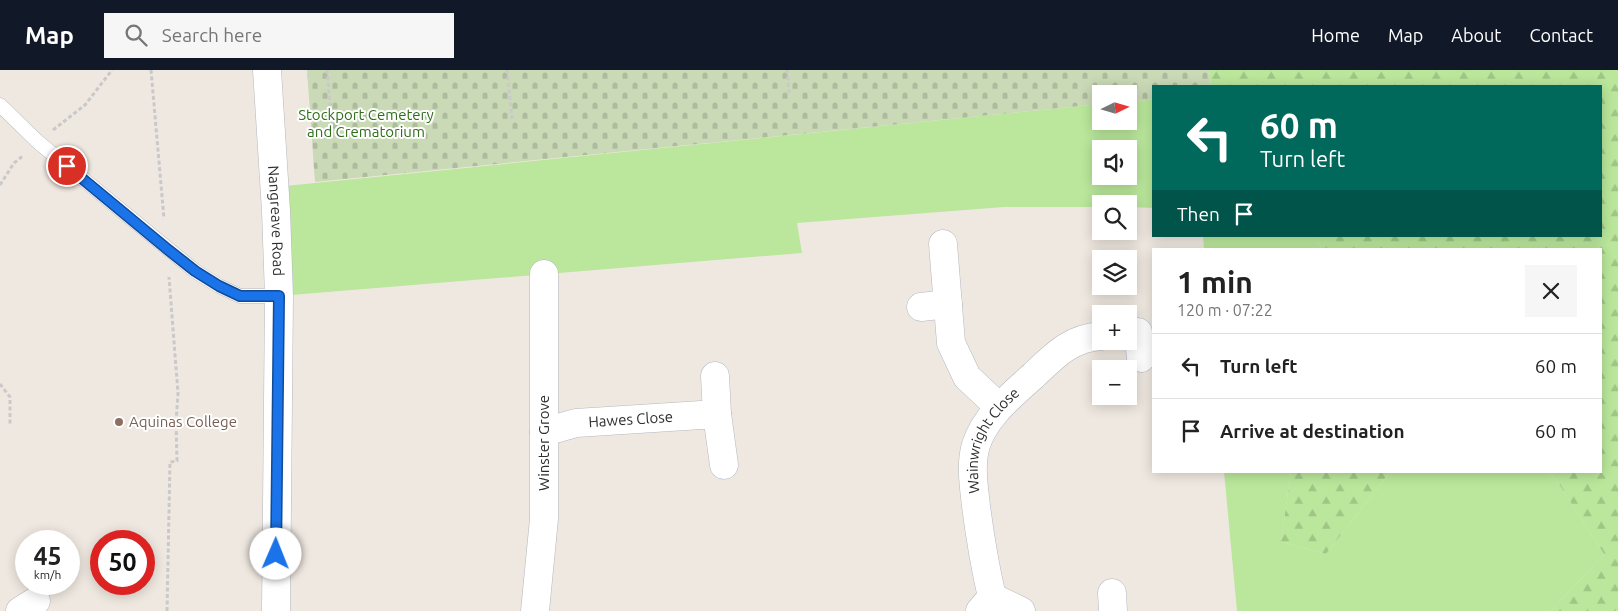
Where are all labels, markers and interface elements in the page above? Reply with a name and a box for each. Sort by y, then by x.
search box [104,13,454,58]
icon: search [122,21,150,49]
text: Map [25,22,74,49]
text: Search here [162,24,262,46]
text: Home [1311,25,1360,45]
text: Map [1388,25,1423,45]
text: About [1451,25,1501,45]
text: Contact [1529,25,1593,45]
north arrow [1092,85,1138,130]
map controls [1092,85,1137,405]
icon: left [1177,105,1242,170]
text: 60 m [1260,105,1338,145]
park label: Stockport Cemetery and Crematorium [298,106,434,140]
button: sound [1092,140,1137,185]
pin [46,145,88,187]
text: Turn left [1260,146,1345,171]
icon: arrive [53,152,81,180]
street label: Nangreave Road [265,165,287,276]
button: search [1092,195,1137,240]
icon: arrive [1230,200,1258,228]
text: Then [1177,203,1220,225]
button: layers [1092,250,1137,295]
text: 1 min [1177,265,1253,299]
button: close [1525,265,1577,317]
text: 120 m · 07:22 [1177,301,1273,319]
button: + [1092,305,1137,350]
icon: left [1177,352,1205,380]
text: Turn left [1220,355,1298,377]
text: 60 m [1535,355,1577,377]
button: − [1092,360,1137,405]
street label: Wainwright Close [964,384,1022,494]
street label: Winster Grove [535,395,552,491]
street label: Hawes Close [588,408,673,430]
place label: Aquinas College [129,413,237,430]
marker: Aquinas College [113,416,125,428]
icon: arrive [1177,417,1205,445]
text: Arrive at destination [1220,420,1405,442]
text: 60 m [1535,420,1577,442]
position arrow [249,527,301,579]
speed limit sign: 50 [90,530,155,595]
text: 45 [33,542,62,570]
text: km/h [34,568,61,581]

